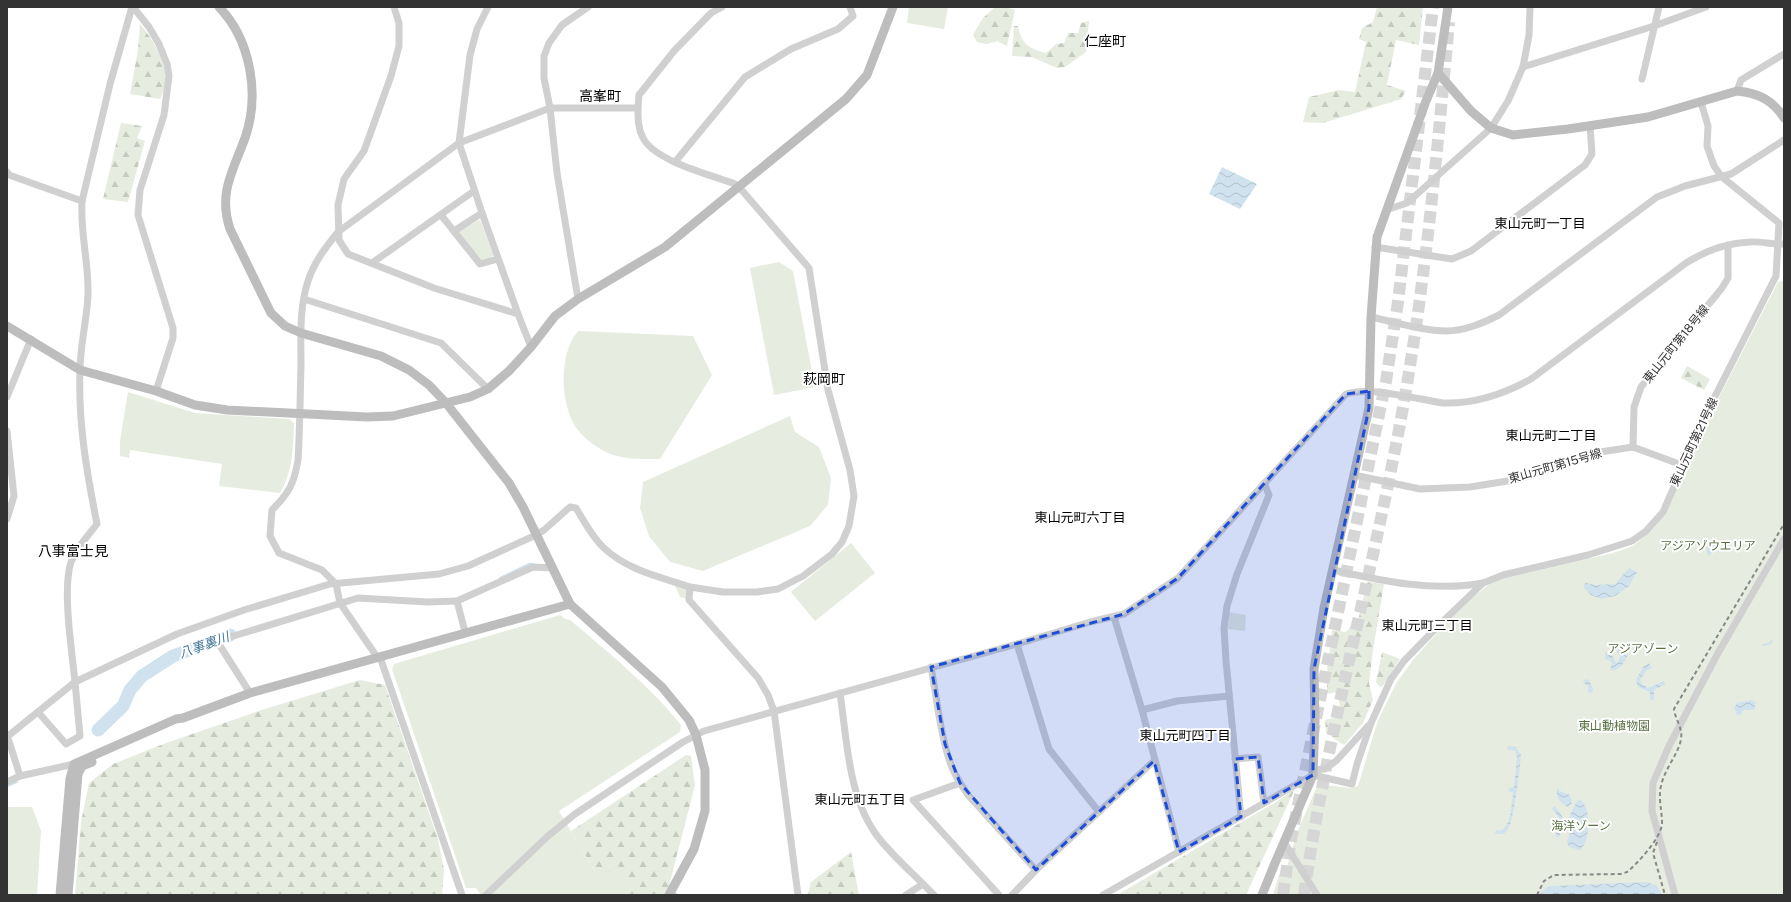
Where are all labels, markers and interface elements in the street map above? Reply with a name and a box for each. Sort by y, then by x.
district label: 仁座町 [1084,33,1126,49]
district label: 高峯町 [579,88,621,104]
district label: 東山元町一丁目 [1494,216,1586,231]
street label: 東山元町第18号線 [1640,302,1712,386]
district label: 萩岡町 [803,371,845,387]
street label: 東山元町第21号線 [1667,396,1721,488]
district label: 東山元町二丁目 [1505,428,1597,443]
street label: 東山元町第15号線 [1507,446,1603,486]
district label: 東山元町六丁目 [1034,510,1126,525]
park label: アジアゾウエリア [1660,539,1756,553]
district label: 八事富士見 [38,543,108,559]
district label: 東山元町三丁目 [1381,618,1473,633]
water label: 八事裏川 [177,628,233,661]
park label: アジアゾーン [1608,642,1678,656]
park label: 東山動植物園 [1578,719,1650,733]
district label: 東山元町四丁目 [1139,728,1231,743]
district label: 東山元町五丁目 [814,792,906,807]
park label: 海洋ゾーン [1551,819,1611,833]

